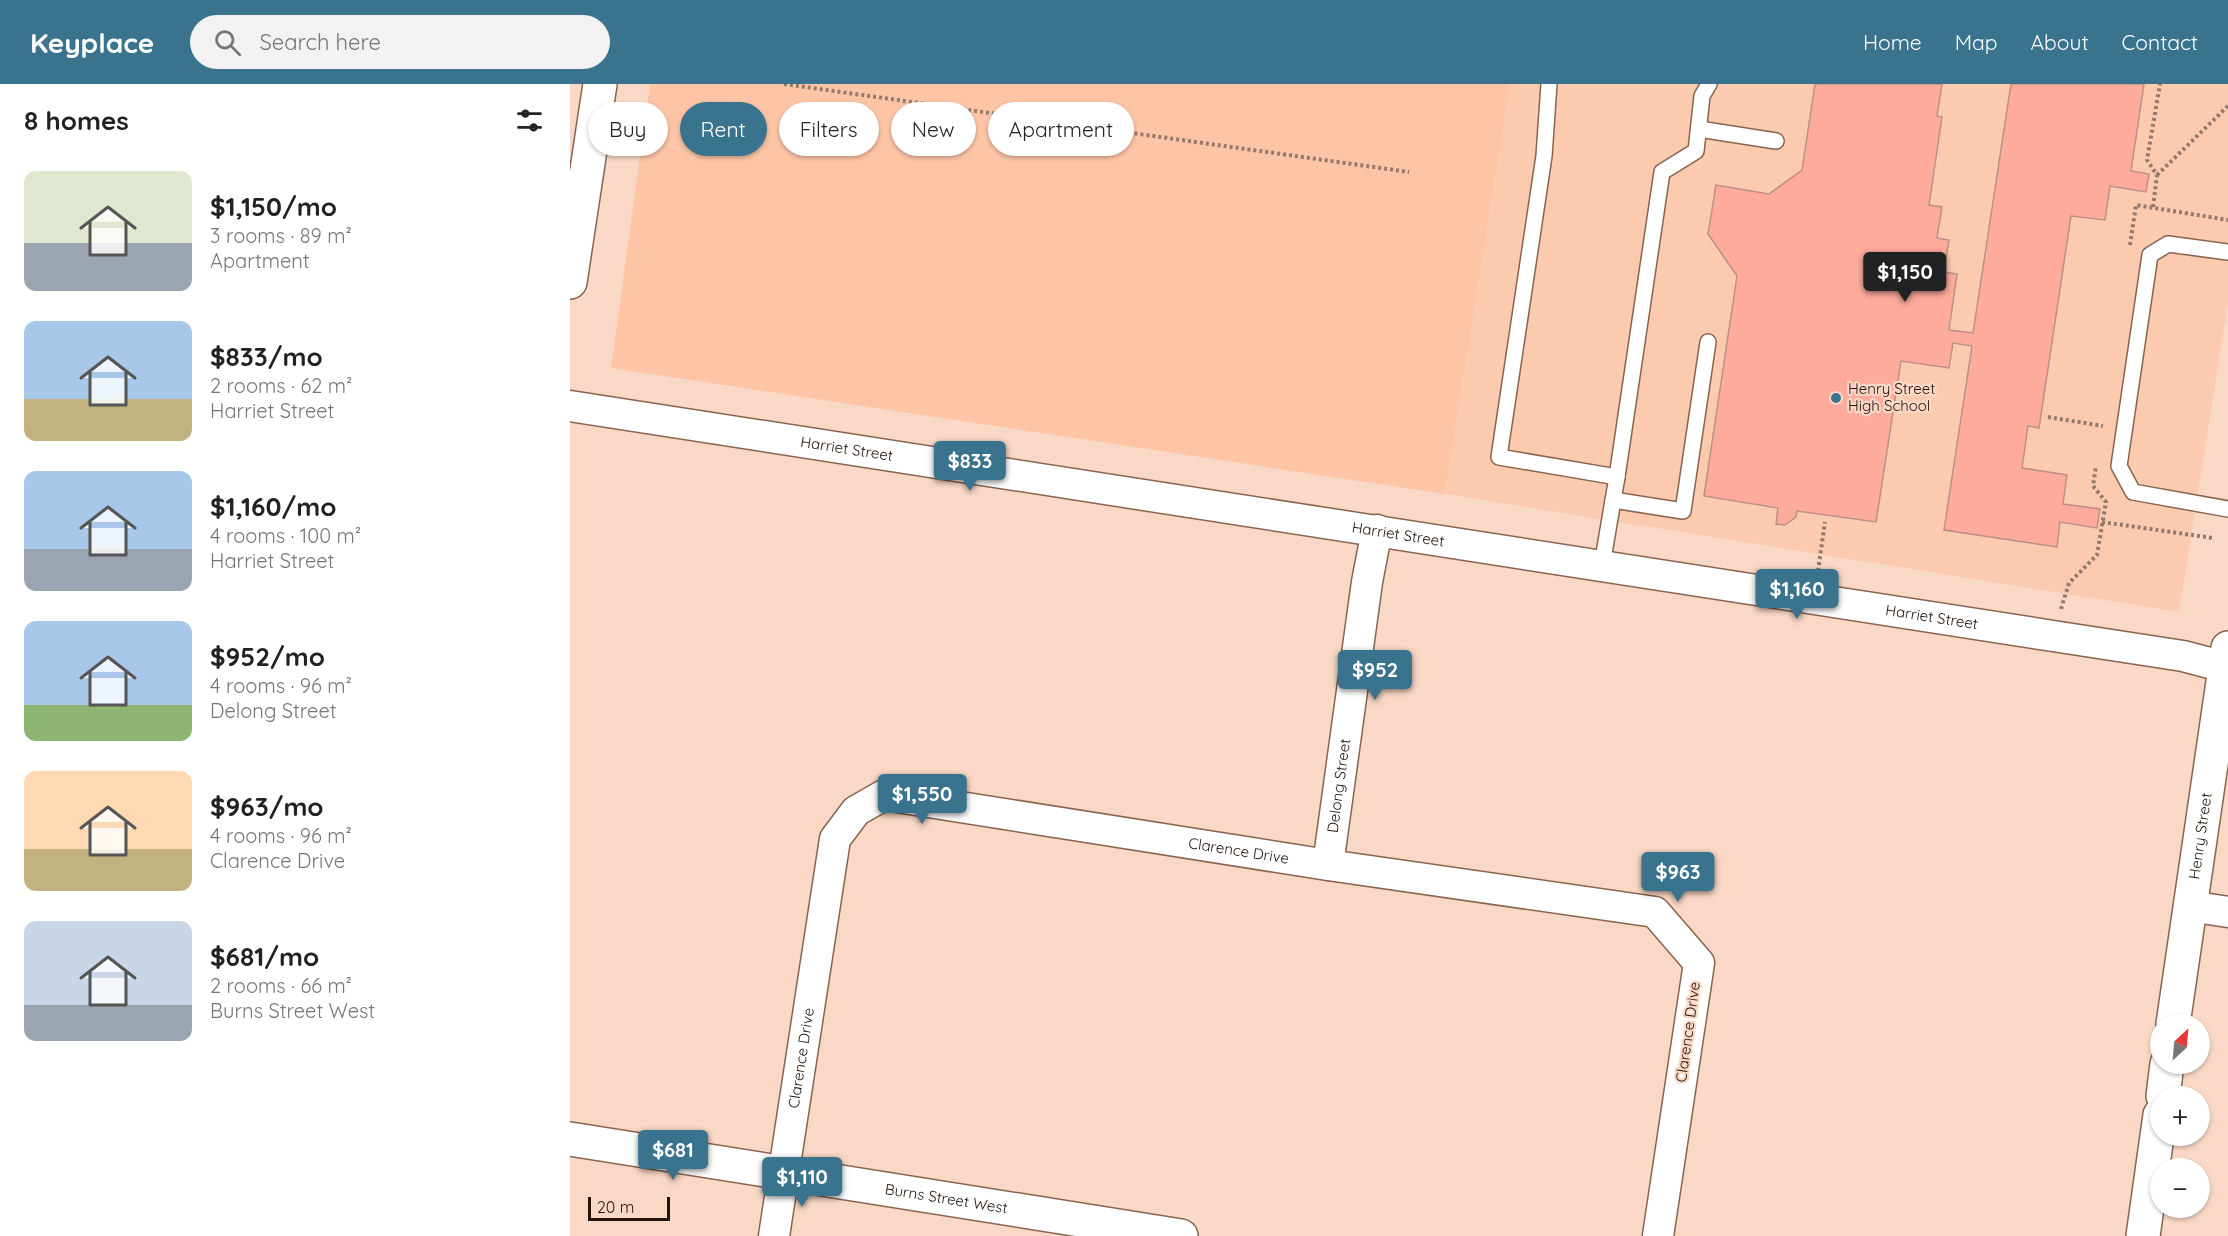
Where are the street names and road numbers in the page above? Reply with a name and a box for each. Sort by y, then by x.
street label: Harriet Street [799,432,894,465]
street label: Harriet Street [1351,517,1446,550]
street label: Harriet Street [1884,600,1979,633]
street label: Delong Street [1323,737,1354,834]
street label: Henry Street [2184,791,2216,881]
street label: Clarence Drive [1187,833,1290,868]
street label: Clarence Drive [1671,980,1704,1083]
street label: Clarence Drive [784,1006,818,1110]
street label: Burns Street West [884,1179,1009,1217]

